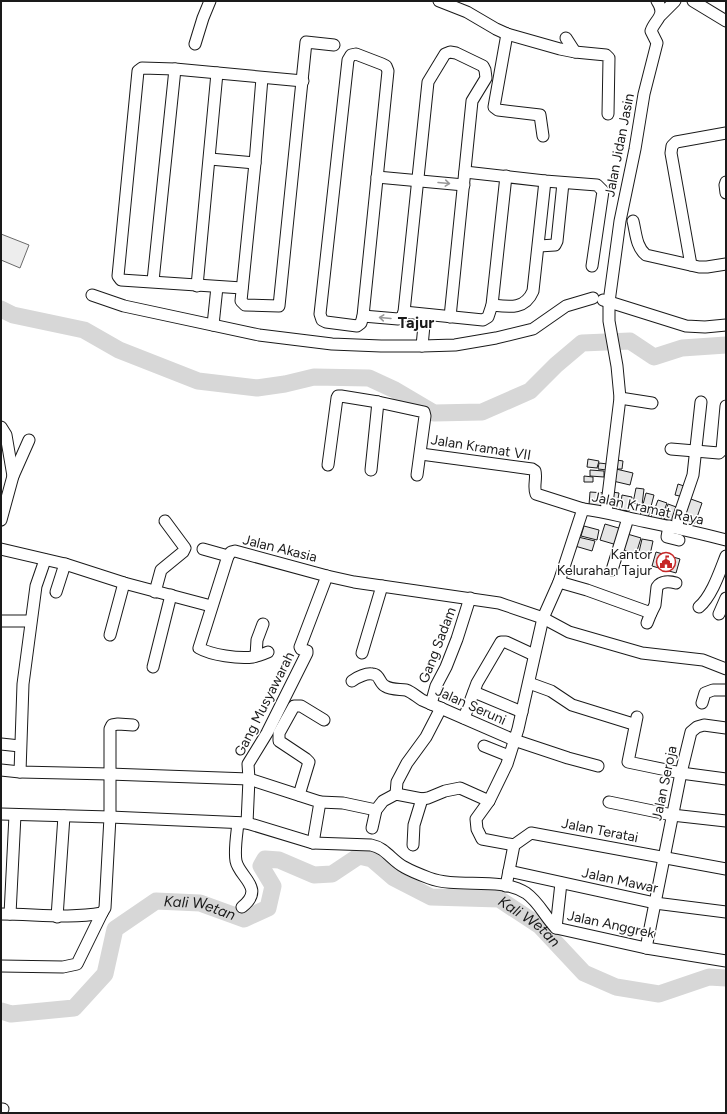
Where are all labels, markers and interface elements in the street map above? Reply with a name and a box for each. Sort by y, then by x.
street label: Jalan Jidan Jasin [601,92,638,198]
one-way arrow [437,179,450,186]
district label: Tajur [398,313,434,332]
one-way arrow [379,315,392,322]
street label: Jalan Kramat VII [430,431,532,464]
street label: Jalan Kramat Raya [590,488,706,529]
street label: Jalan Akasia [241,531,319,566]
place label: Kantor Kelurahan Tajur [557,546,652,579]
public building icon: Kantor Kelurahan Tajur [655,551,677,573]
street label: Gang Sadam [415,605,460,686]
street label: Gang Musyawarah [231,649,298,759]
street label: Jalan Seruni [433,682,509,729]
street label: Jalan Seroja [648,744,681,822]
street label: Jalan Teratai [560,815,640,846]
street label: Jalan Mawar [580,864,660,897]
water label: Kali Wetan [163,892,238,924]
water label: Kali Wetan [495,892,564,951]
street label: Jalan Anggrek [566,907,656,942]

